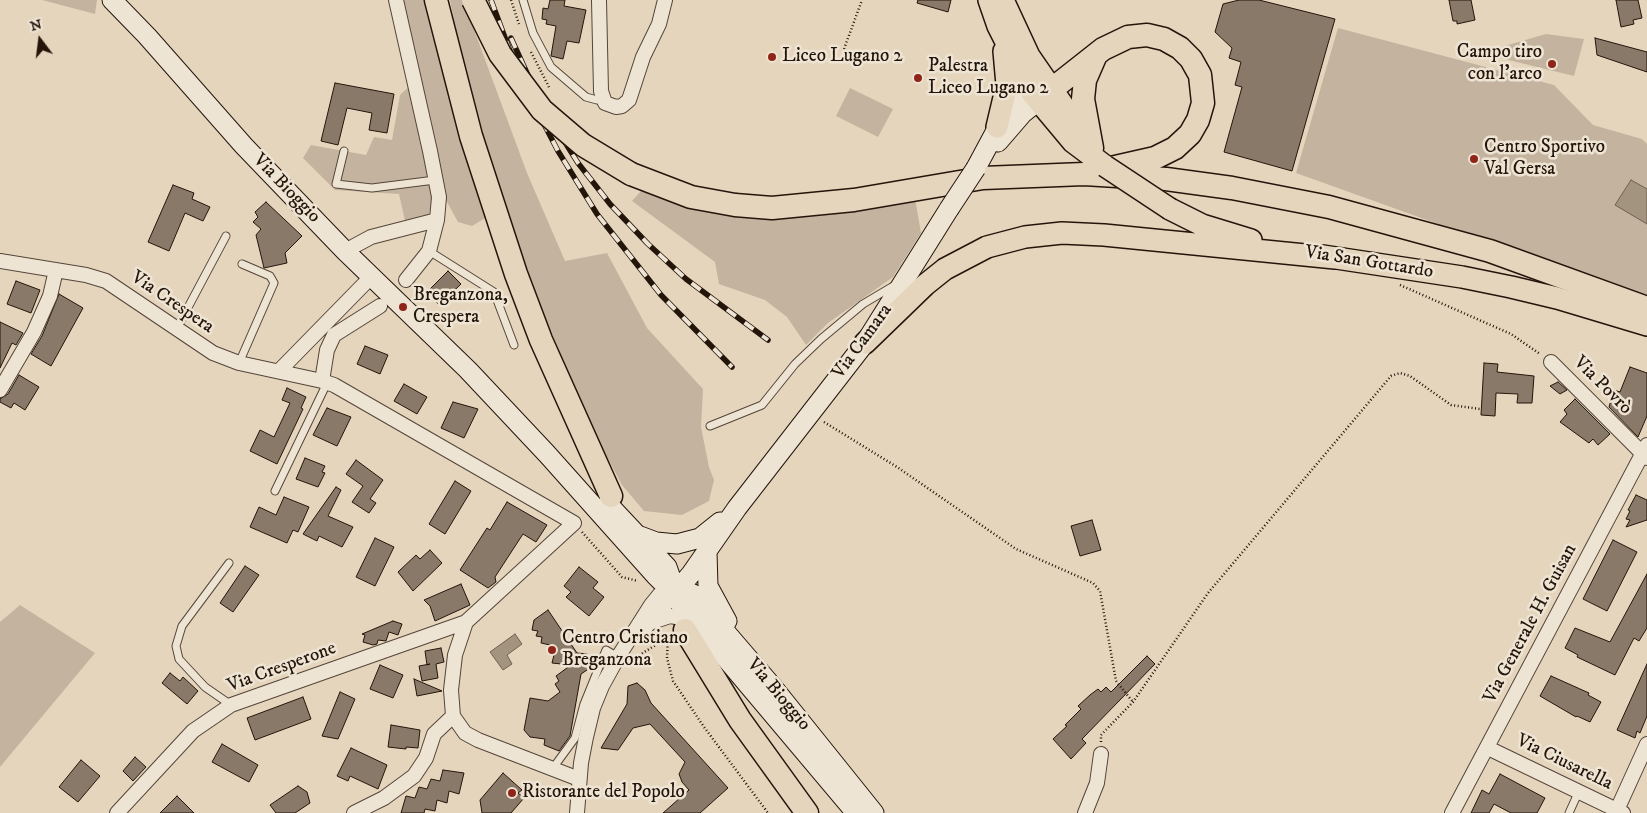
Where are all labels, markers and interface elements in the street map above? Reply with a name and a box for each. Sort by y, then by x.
north arrow [15,15,65,65]
text: N [28,15,44,36]
place label: Campo tiro con l'arco [1457,42,1542,86]
place label: Liceo Lugano 2 [782,46,903,68]
marker: Liceo Lugano 2 [766,51,778,63]
place label: Palestra Liceo Lugano 2 [928,56,1049,100]
marker: Campo tiro con l'arco [1546,58,1558,70]
marker: Palestra Liceo Lugano 2 [912,72,924,84]
place label: Centro Sportivo Val Gersa [1484,137,1605,181]
street label: Via Bioggio [247,150,325,228]
marker: Centro Sportivo Val Gersa [1468,153,1480,165]
street label: Via San Gottardo [1303,242,1435,284]
street label: Via Crespera [126,267,218,339]
place label: Breganzona, Crespera [413,285,508,329]
street label: Via Camara [828,300,898,384]
marker: Breganzona, Crespera [397,301,409,313]
street label: Via Povrò [1568,352,1636,420]
street label: Via Generale H. Guisan [1479,541,1583,707]
place label: Centro Cristiano Breganzona [562,628,688,672]
street label: Via Cresperone [224,638,340,698]
marker: Centro Cristiano Breganzona [546,644,558,656]
street label: Via Bioggio [741,654,815,736]
street label: Via Ciusarella [1512,730,1616,796]
place label: Ristorante del Popolo [522,782,685,804]
marker: Ristorante del Popolo [506,787,518,799]

